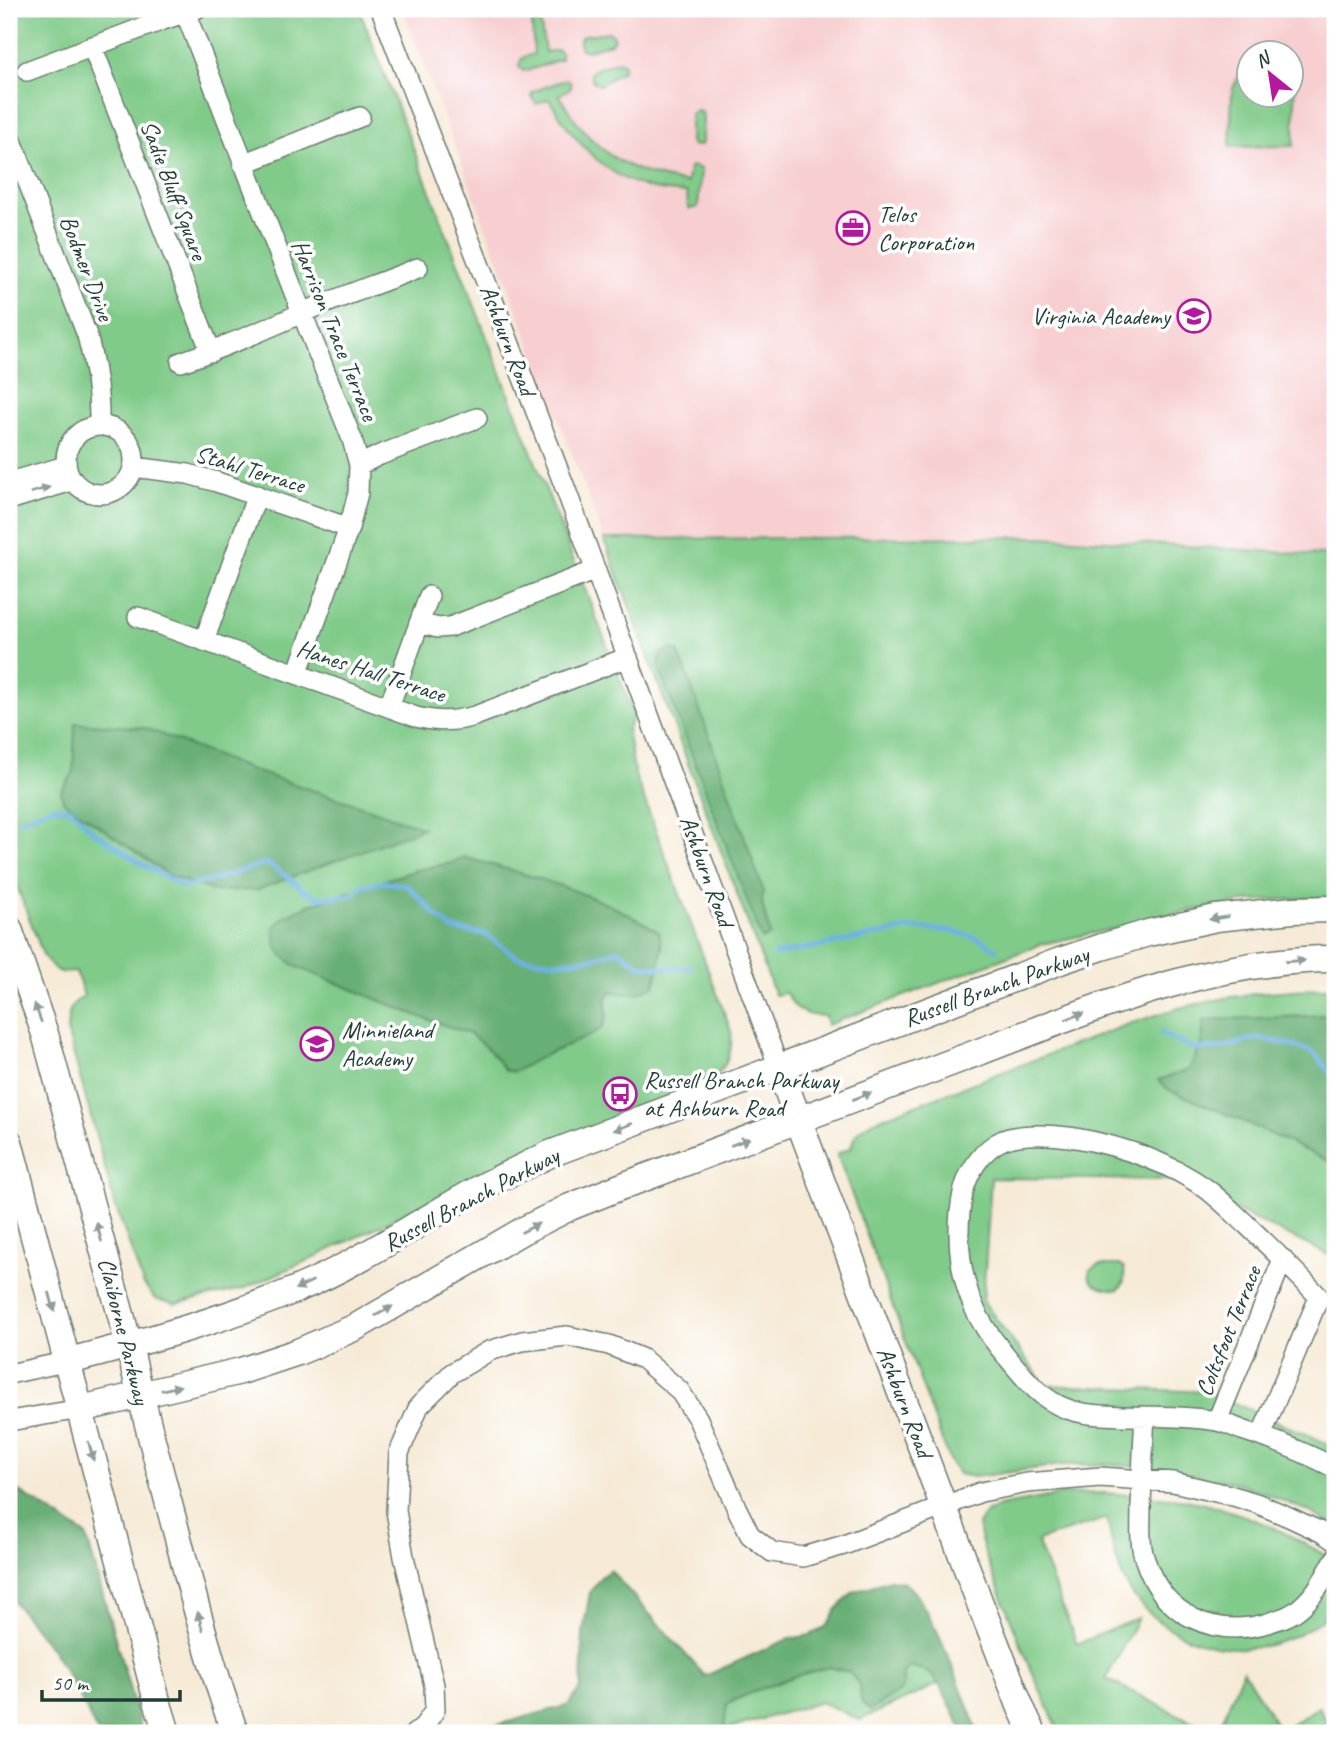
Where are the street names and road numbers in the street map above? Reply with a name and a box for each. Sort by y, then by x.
street label: Sadie Bluff Square [134,116,215,266]
street label: Bodmer Drive [53,211,122,327]
street label: Harrison Trace Terrace [285,235,386,427]
street label: Ashburn Road [473,281,544,403]
street label: Stahl Terrace [192,438,310,500]
street label: Hanes Hall Terrace [293,633,451,710]
street label: Ashburn Road [673,811,742,934]
street label: Russell Branch Parkway [900,938,1094,1033]
street label: Russell Branch Parkway [378,1139,565,1258]
street label: Claiborne Parkway [91,1255,157,1409]
street label: Coltsfoot Terrace [1188,1260,1268,1400]
street label: Ashburn Road [870,1343,941,1465]

